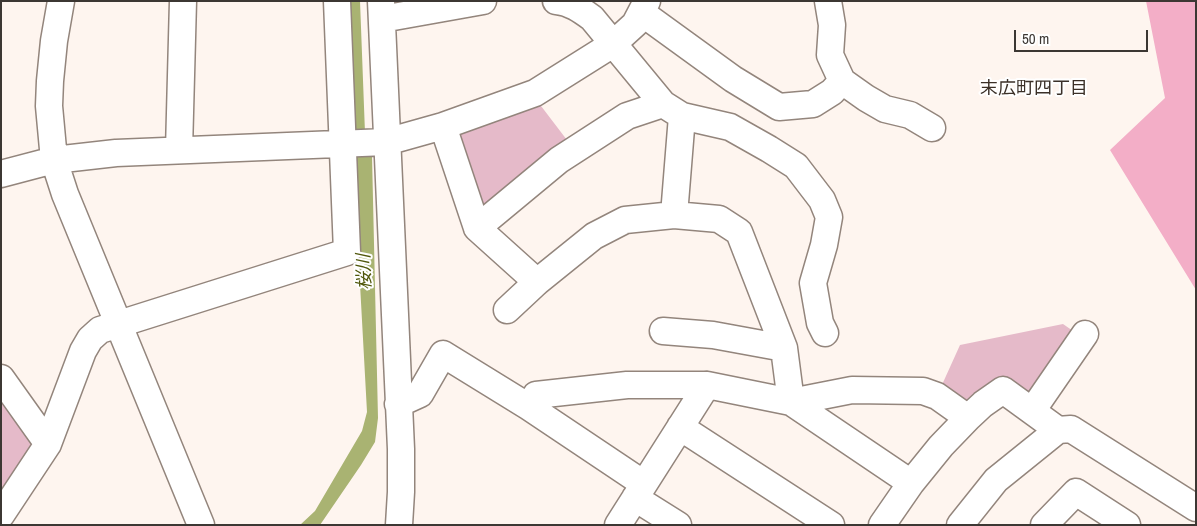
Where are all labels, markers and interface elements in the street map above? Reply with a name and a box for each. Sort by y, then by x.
scale bar [1017,20,1151,52]
text: 50 m [1022,28,1049,49]
district label: 末広町四丁目 [980,78,1088,100]
water label: 桜川 [354,254,376,290]

